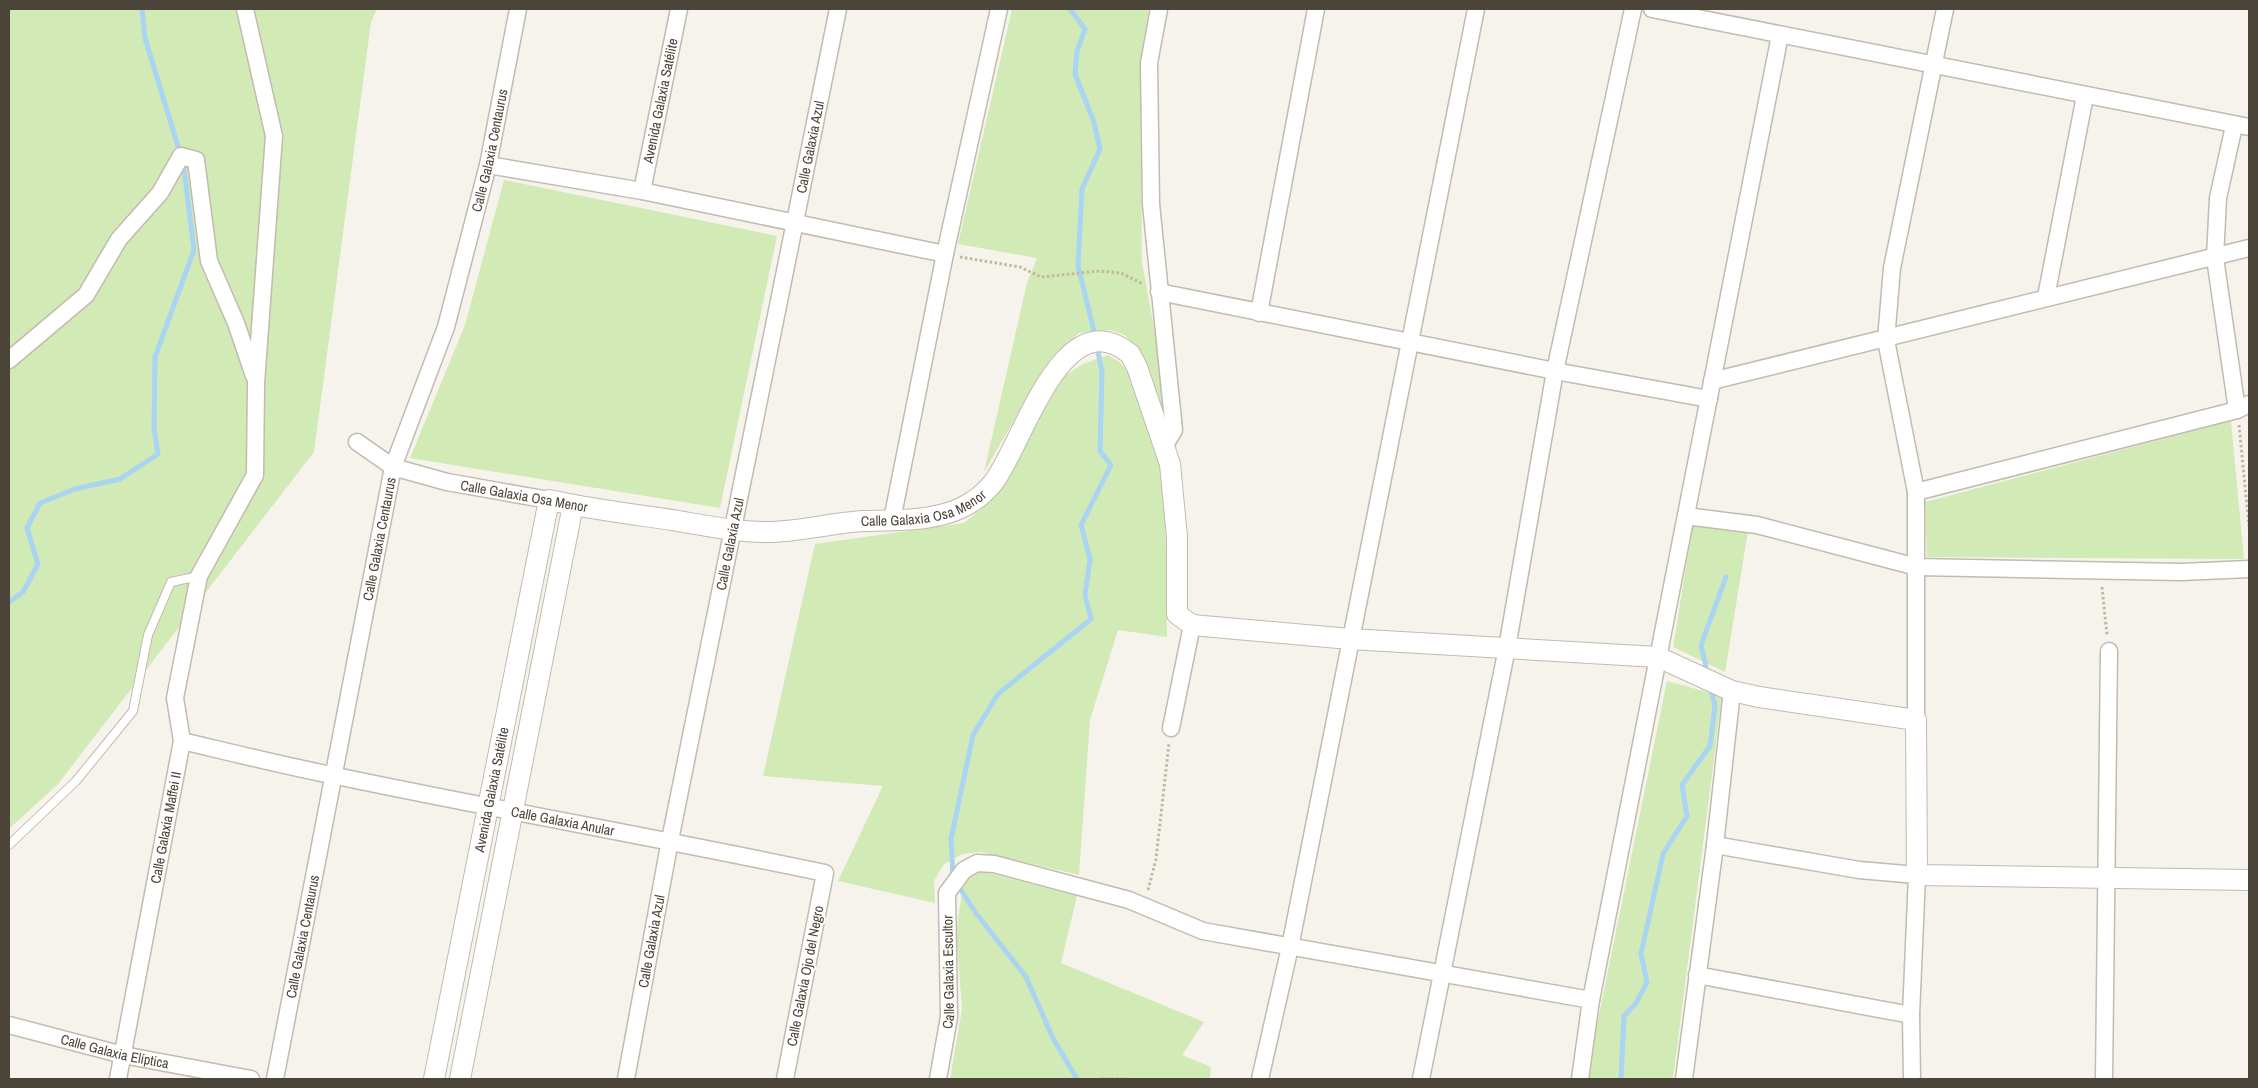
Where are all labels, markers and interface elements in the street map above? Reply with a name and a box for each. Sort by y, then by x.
street label: Avenida Galaxia Satélite [639,37,682,166]
street label: Calle Galaxia Centaurus [467,87,511,214]
street label: Calle Galaxia Azul [792,99,828,195]
street label: Calle Galaxia Centaurus [358,475,400,602]
street label: Calle Galaxia Osa Menor [459,476,589,516]
street label: Calle Galaxia Osa Menor [861,486,990,530]
street label: Calle Galaxia Azul [712,496,748,592]
street label: Avenida Galaxia Satélite [470,726,513,855]
street label: Calle Galaxia Maffei II [146,770,185,885]
street label: Calle Galaxia Anular [509,802,616,840]
street label: Calle Galaxia Centaurus [282,873,323,1000]
street label: Calle Galaxia Azul [634,893,669,989]
street label: Calle Galaxia Ojo del Negro [783,904,827,1048]
street label: Calle Galaxia Escultor [938,915,958,1030]
street label: Calle Galaxia Elíptica [59,1030,171,1073]

